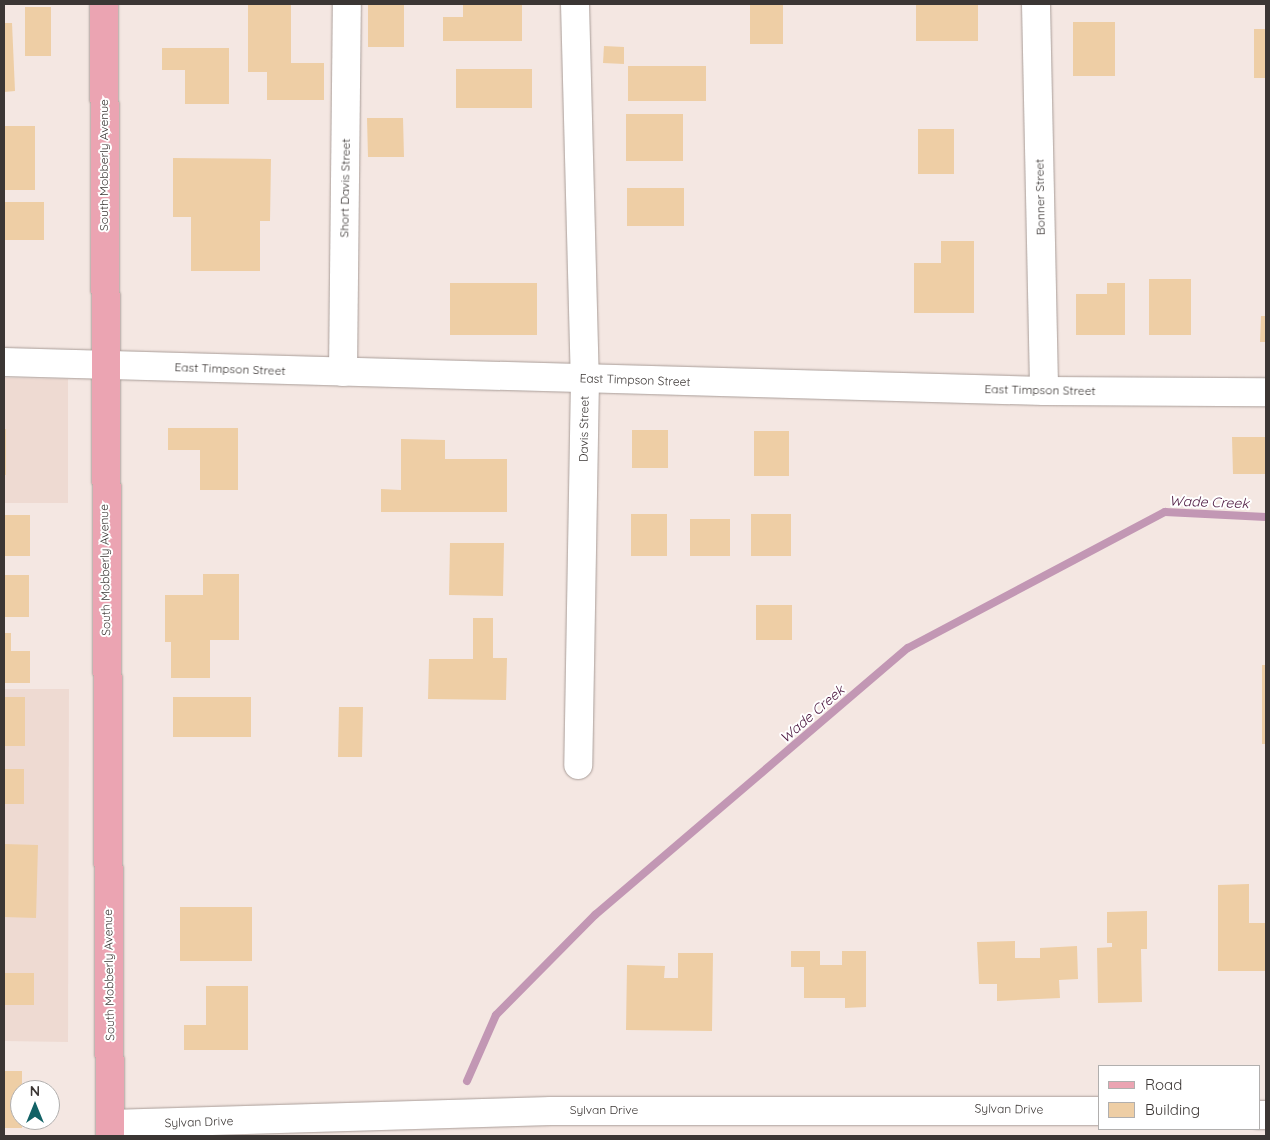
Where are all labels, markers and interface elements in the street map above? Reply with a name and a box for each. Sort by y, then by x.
street label: South Mobberly Avenue [97,99,111,231]
street label: Short Davis Street [337,138,353,238]
street label: Bonner Street [1032,159,1048,235]
street label: East Timpson Street [174,360,286,378]
street label: East Timpson Street [579,371,691,389]
street label: East Timpson Street [984,382,1096,398]
street label: Davis Street [576,396,592,462]
water label: Wade Creek [1169,492,1249,512]
street label: South Mobberly Avenue [97,504,113,636]
water label: Wade Creek [776,682,848,746]
street label: South Mobberly Avenue [101,909,117,1041]
legend [1098,1065,1260,1130]
text: Road [1145,1075,1182,1094]
north arrow [10,1080,60,1130]
text: N [30,1082,40,1100]
text: Building [1145,1100,1200,1119]
street label: Sylvan Drive [975,1101,1043,1117]
street label: Sylvan Drive [570,1103,638,1117]
street label: Sylvan Drive [164,1114,234,1130]

